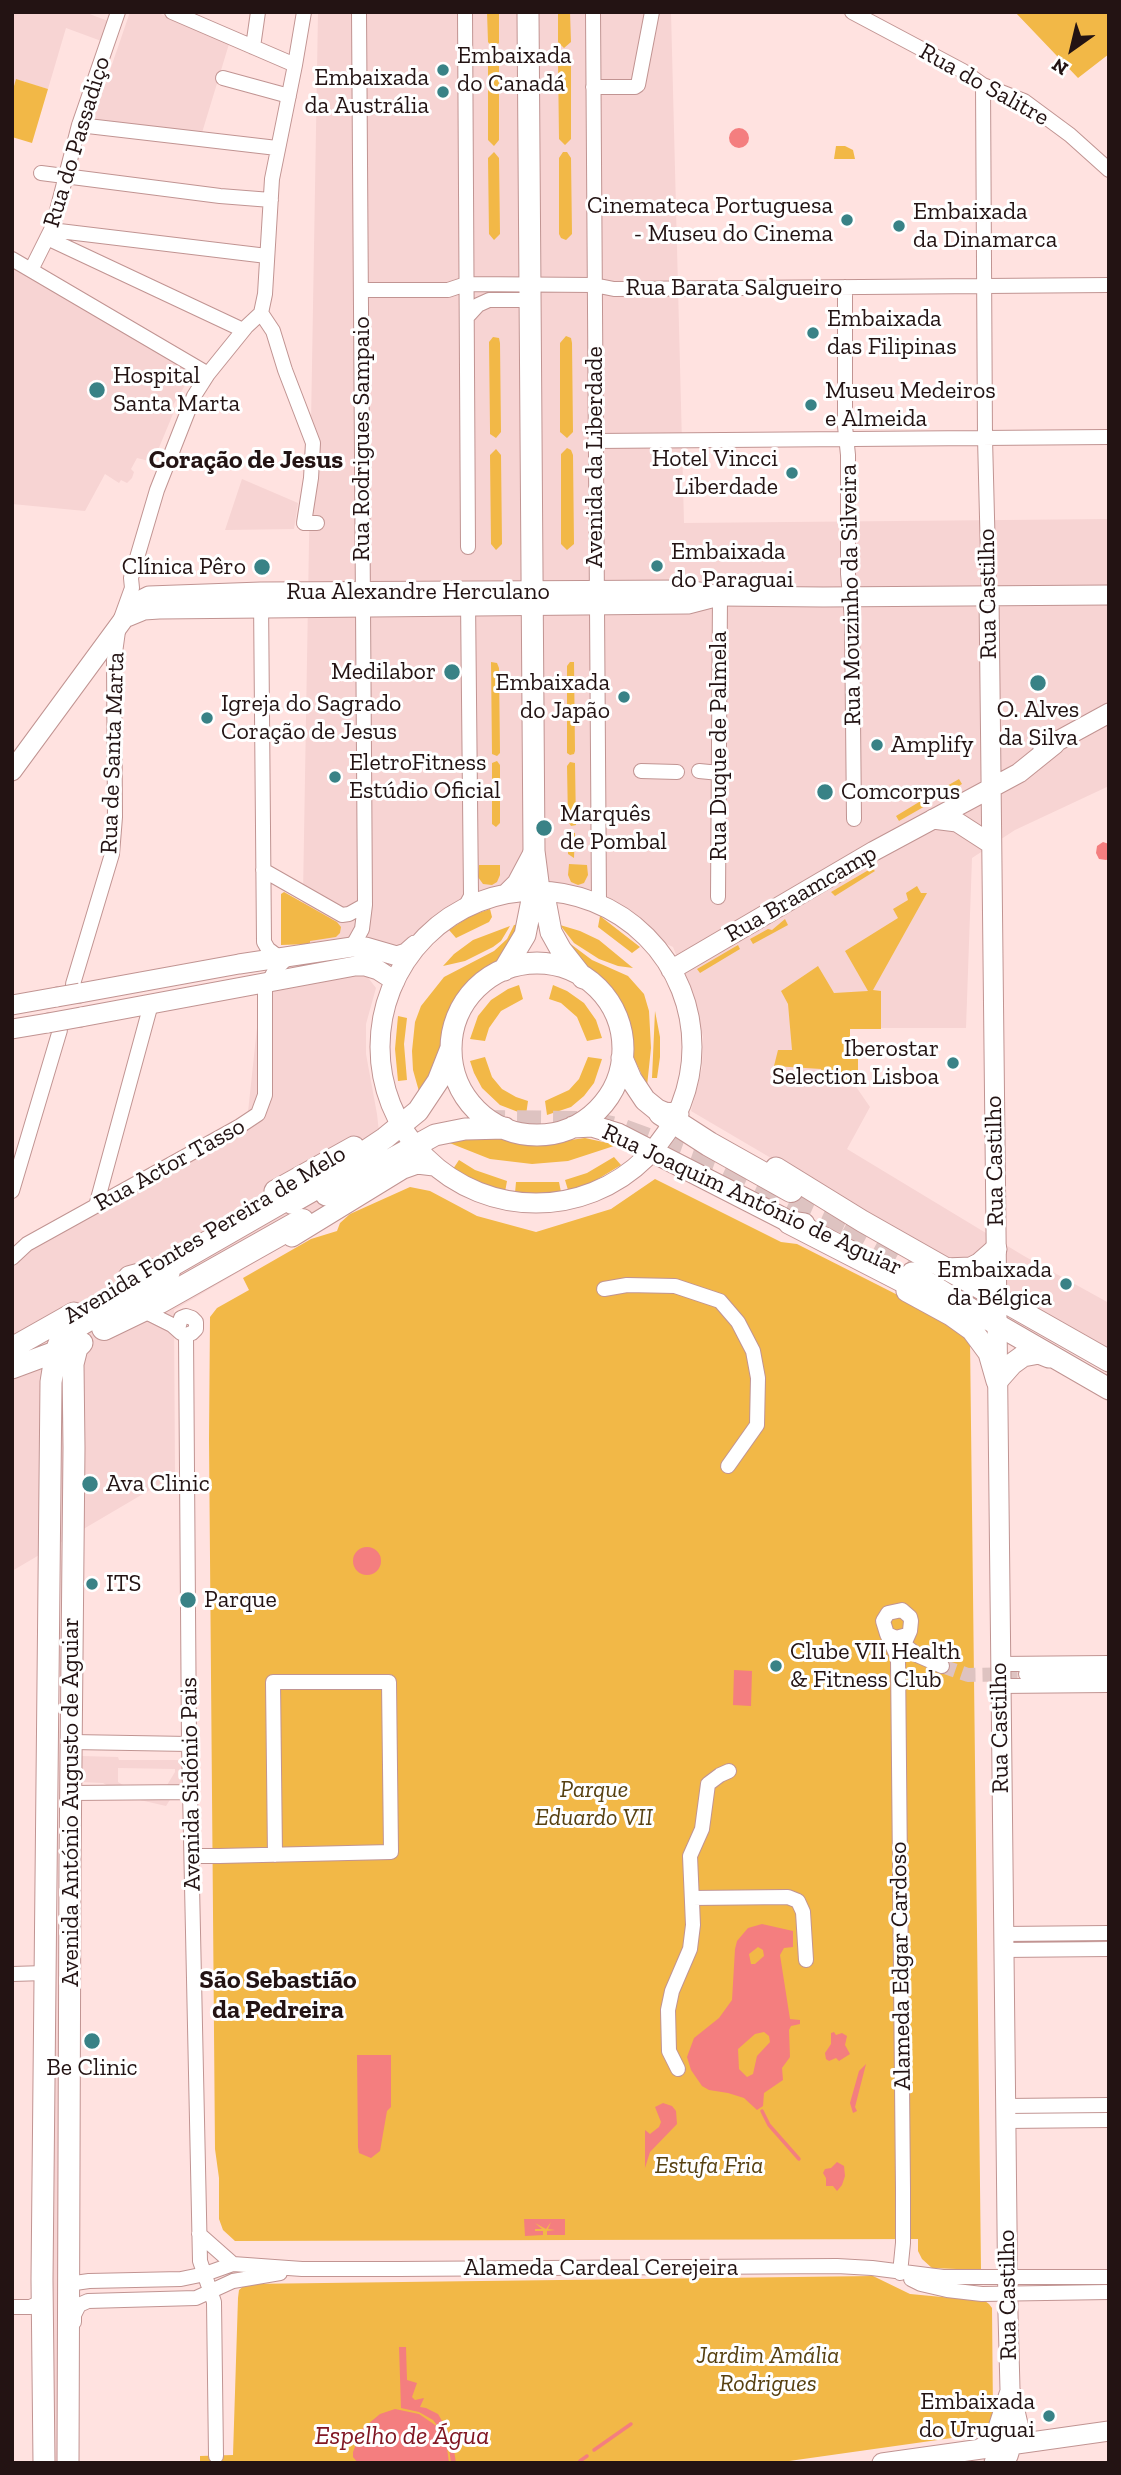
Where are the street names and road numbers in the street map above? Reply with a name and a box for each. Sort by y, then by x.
street label: Rua do Salitre [914,37,1054,133]
street label: Rua do Passadiço [37,53,117,231]
street label: Rua Barata Salgueiro [626,274,842,302]
street label: Rua Rodrigues Sampaio [348,317,376,561]
street label: Avenida da Liberdade [581,346,609,568]
street label: Rua Mouzinho da Silveira [834,464,868,726]
street label: Rua Castilho [972,528,1004,660]
street label: Rua Alexandre Herculano [286,578,550,606]
street label: Rua Duque de Palmela [705,631,733,861]
street label: Rua de Santa Marta [95,651,131,855]
street label: Rua Braamcamp [720,839,882,949]
street label: Rua Castilho [979,1095,1011,1227]
street label: Rua Actor Tasso [90,1112,250,1218]
street label: Rua Joaquim António de Aguiar [597,1118,907,1282]
street label: Avenida Fontes Pereira de Melo [59,1139,351,1331]
street label: Avenida António Augusto de Aguiar [57,1617,85,1987]
street label: Rua Castilho [984,1662,1016,1794]
street label: Avenida Sidónio Pais [175,1677,207,1891]
street label: Alameda Edgar Cardoso [884,1841,918,2091]
street label: Rua Castilho [992,2229,1024,2361]
street label: Alameda Cardeal Cerejeira [464,2254,738,2282]

